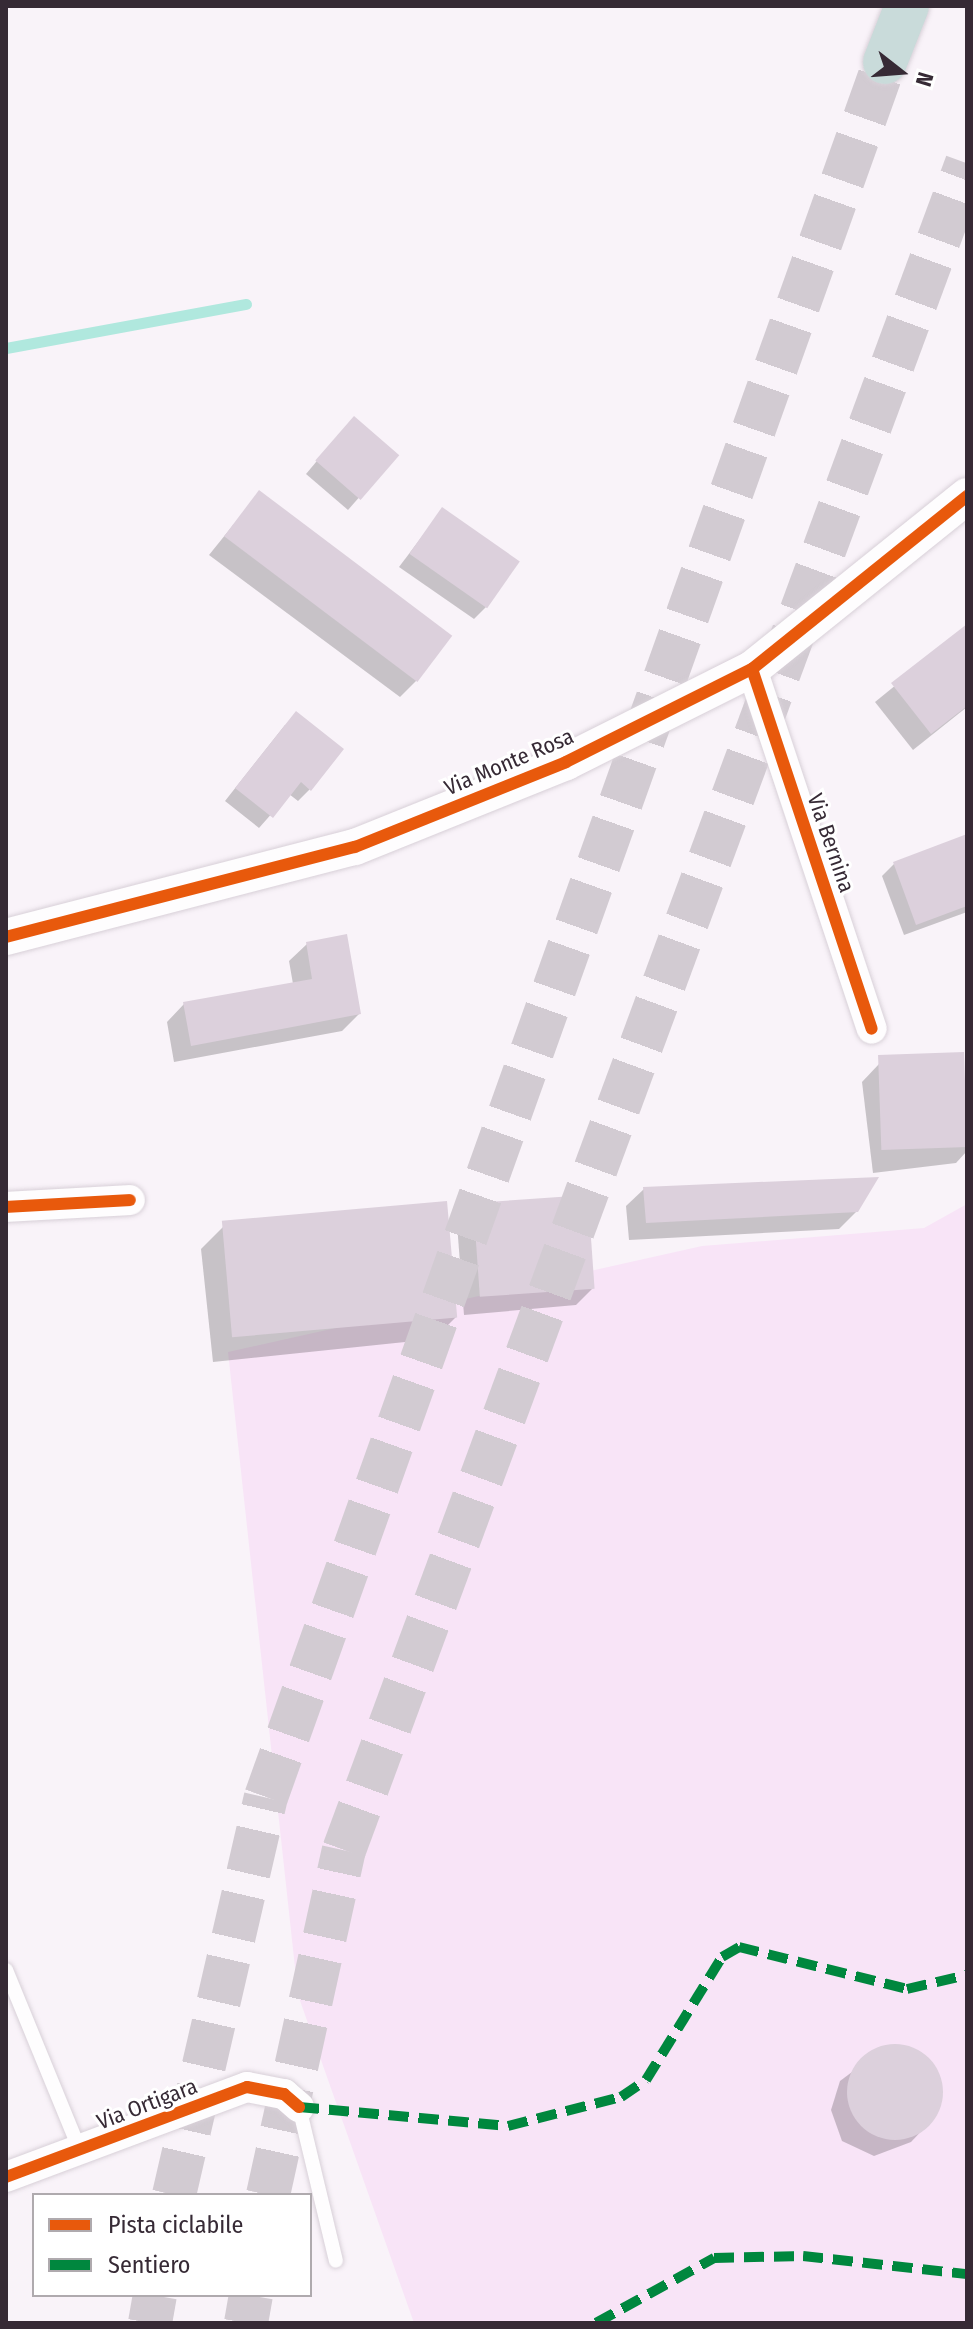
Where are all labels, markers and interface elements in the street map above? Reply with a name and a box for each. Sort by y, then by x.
north arrow [861,32,941,112]
text: N [910,69,939,89]
street label: Via Monte Rosa [440,723,578,801]
street label: Via Bernina [802,790,860,896]
street label: Via Ortigara [93,2073,201,2135]
legend [32,2193,312,2297]
text: Pista ciclabile [108,2211,243,2239]
text: Sentiero [108,2251,191,2279]

